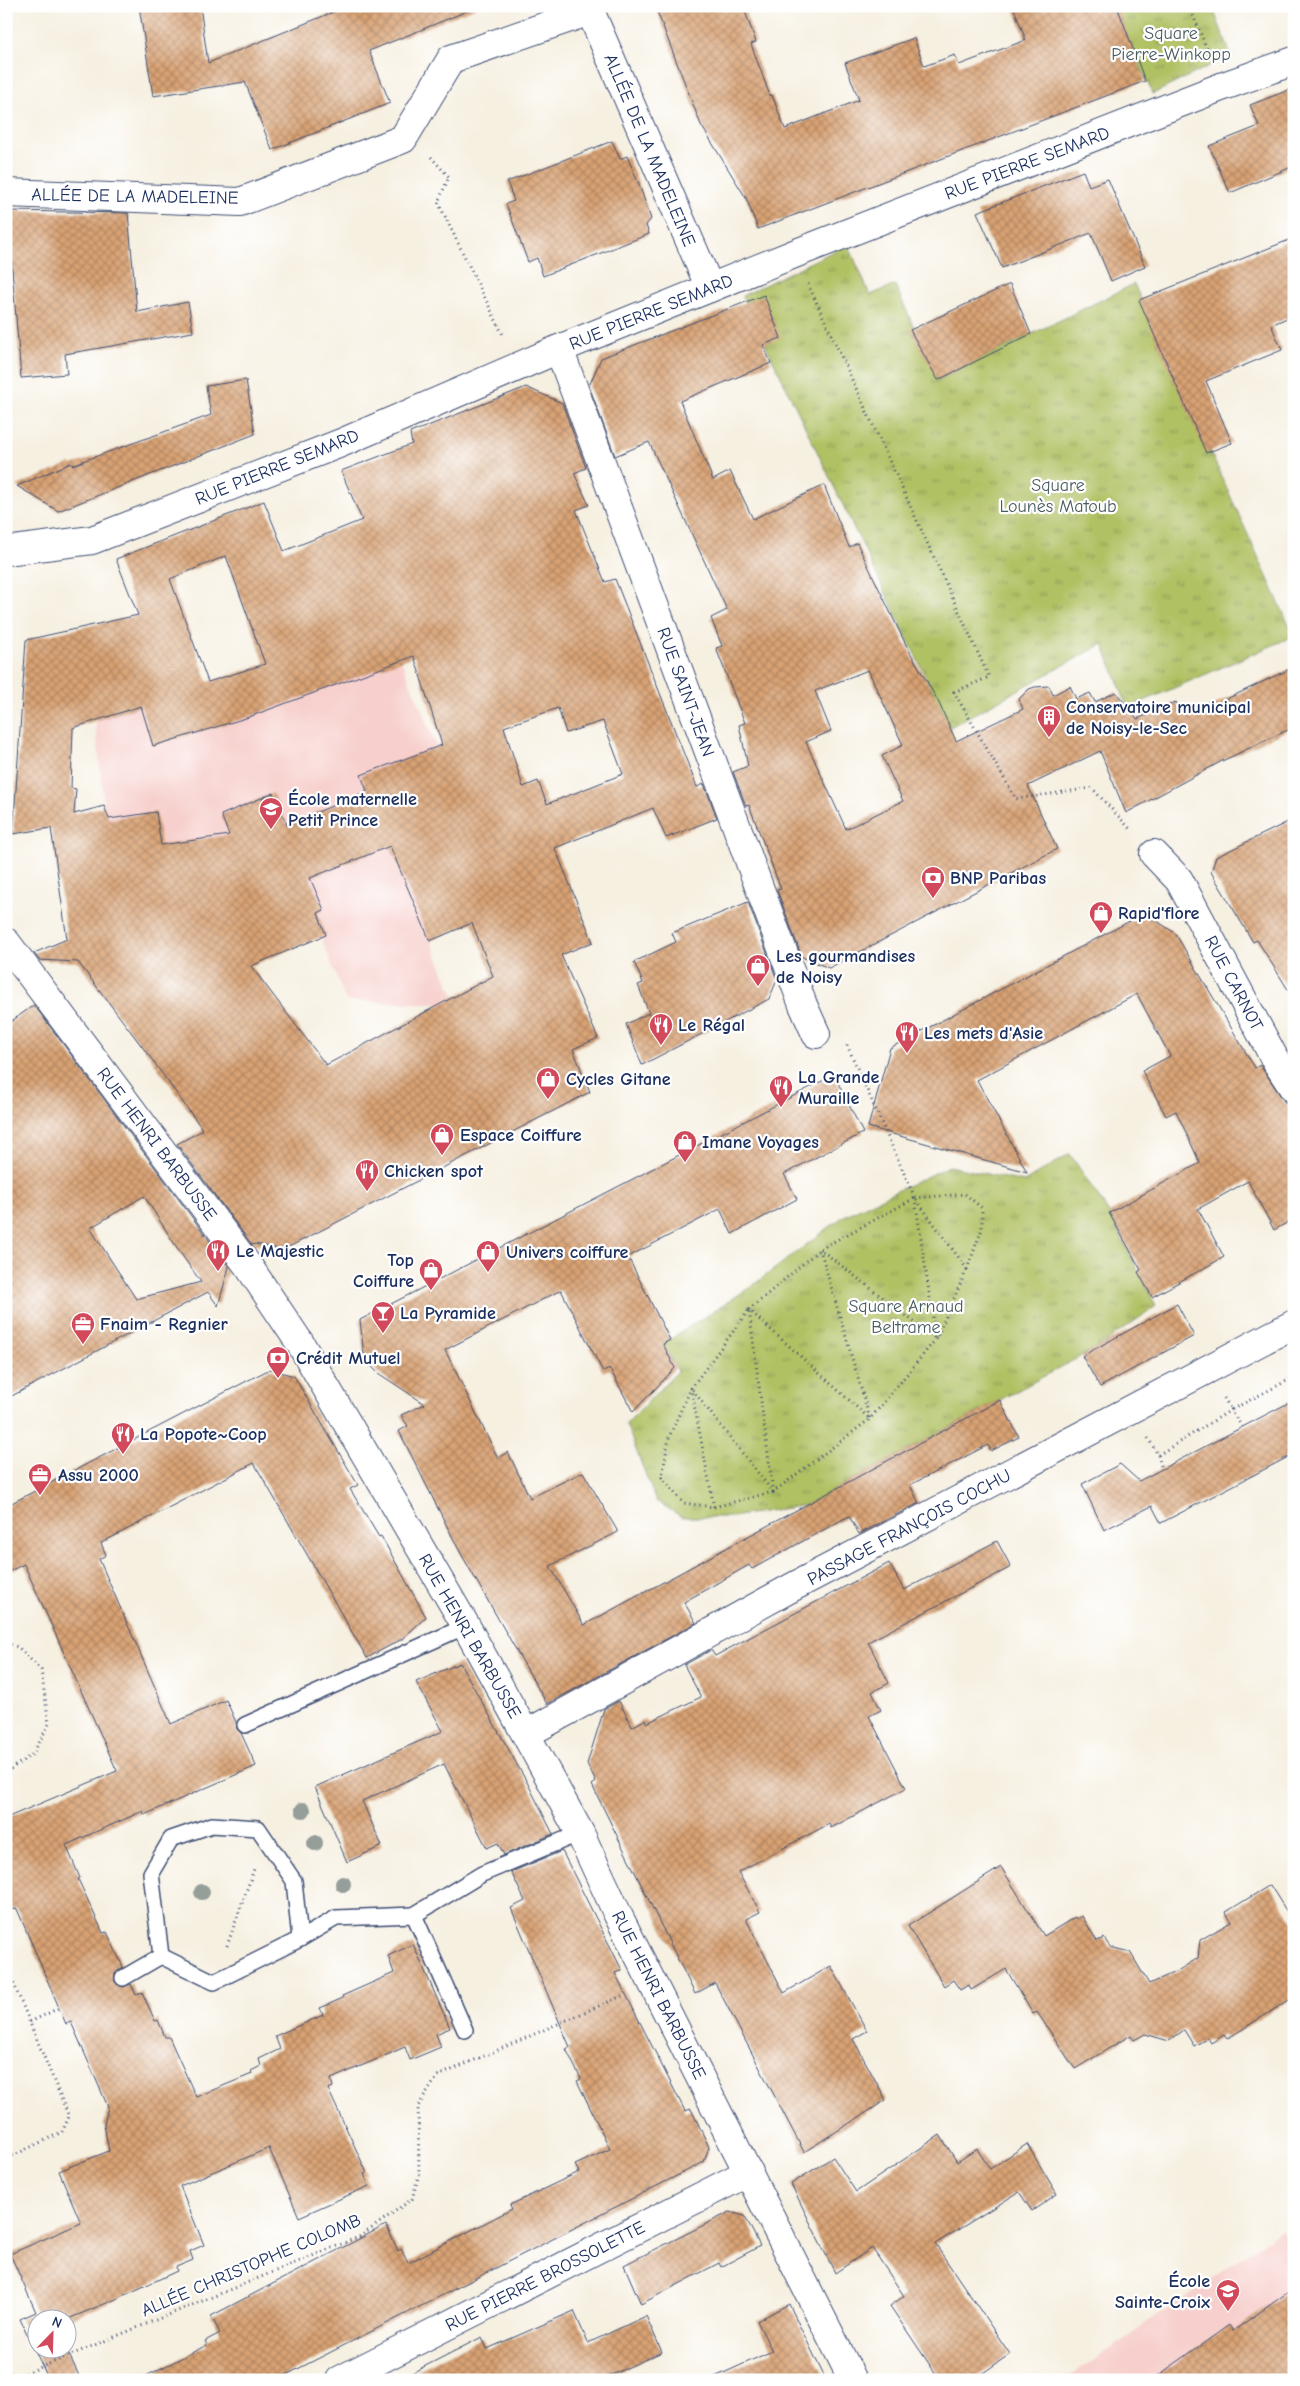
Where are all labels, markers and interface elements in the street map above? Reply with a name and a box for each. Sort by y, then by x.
park label: Square Pierre-Winkopp [1111,23,1231,65]
street label: ALLÉE DE LA MADELEINE [599,50,701,250]
street label: RUE PIERRE SEMARD [942,122,1113,205]
street label: ALLÉE DE LA MADELEINE [31,183,239,209]
street label: RUE PIERRE SEMARD [566,270,736,355]
street label: RUE PIERRE SEMARD [192,425,362,510]
park label: Square Lounès Matoub [999,475,1117,517]
street label: RUE SAINT-JEAN [652,625,719,760]
place label: Conservatoire municipal de Noisy-le-Sec [1066,697,1251,739]
building icon: Conservatoire municipal de Noisy-le-Sec [1036,704,1062,738]
place label: École maternelle Petit Prince [288,788,417,831]
school or university icon: École maternelle Petit Prince [258,796,284,830]
bank icon: BNP Paribas [920,865,946,899]
place label: BNP Paribas [950,868,1046,889]
shop icon: Rapid'flore [1088,900,1114,934]
place label: Rapid'flore [1118,903,1200,924]
street label: RUE CARNOT [1200,932,1268,1035]
place label: Les gourmandises de Noisy [776,946,915,988]
shop icon: Les gourmandises de Noisy [745,953,771,987]
restaurant icon: Le Régal [648,1012,674,1046]
place label: Le Régal [678,1015,745,1036]
restaurant icon: Les mets d'Asie [894,1020,920,1054]
place label: Les mets d'Asie [924,1023,1043,1044]
street label: RUE HENRI BARBUSSE [92,1064,221,1225]
shop icon: Cycles Gitane [535,1066,561,1100]
place label: La Grande Muraille [798,1067,880,1109]
place label: Cycles Gitane [566,1069,671,1090]
restaurant icon: La Grande Muraille [768,1074,794,1108]
shop icon: Espace Coiffure [429,1122,455,1156]
place label: Espace Coiffure [460,1125,582,1146]
shop icon: Imane Voyages [672,1129,698,1163]
place label: Imane Voyages [702,1132,819,1153]
restaurant icon: Chicken spot [354,1158,380,1192]
place label: Chicken spot [384,1161,484,1182]
restaurant icon: Le Majestic [205,1238,231,1272]
shop icon: Univers coiffure [475,1239,501,1273]
place label: Le Majestic [236,1241,325,1262]
place label: Univers coiffure [506,1242,628,1263]
place label: Top Coiffure [353,1250,414,1292]
shop icon: Top Coiffure [418,1257,444,1291]
park label: Square Arnaud Beltrame [848,1296,964,1338]
bar icon: La Pyramide [370,1300,396,1334]
place label: La Pyramide [400,1303,496,1324]
office icon: Fnaim - Regnier [70,1311,96,1345]
place label: Fnaim - Regnier [100,1314,228,1335]
bank icon: Crédit Mutuel [265,1345,291,1379]
place label: Crédit Mutuel [296,1348,401,1369]
restaurant icon: La Popote~Coop [110,1421,136,1455]
place label: La Popote~Coop [140,1424,267,1445]
office icon: Assu 2000 [27,1462,53,1496]
place label: Assu 2000 [58,1465,139,1486]
street label: PASSAGE FRANÇOIS COCHU [804,1465,1015,1590]
street label: RUE HENRI BARBUSSE [414,1550,525,1722]
street label: RUE HENRI BARBUSSE [607,1907,710,2083]
street label: ALLÉE CHRISTOPHE COLOMB [138,2209,364,2321]
street label: RUE PIERRE BROSSOLETTE [442,2217,649,2336]
place label: École Sainte-Croix [1115,2270,1210,2313]
school or university icon: École Sainte-Croix [1215,2278,1241,2312]
north arrow [28,2308,78,2358]
text: N [49,2313,64,2332]

